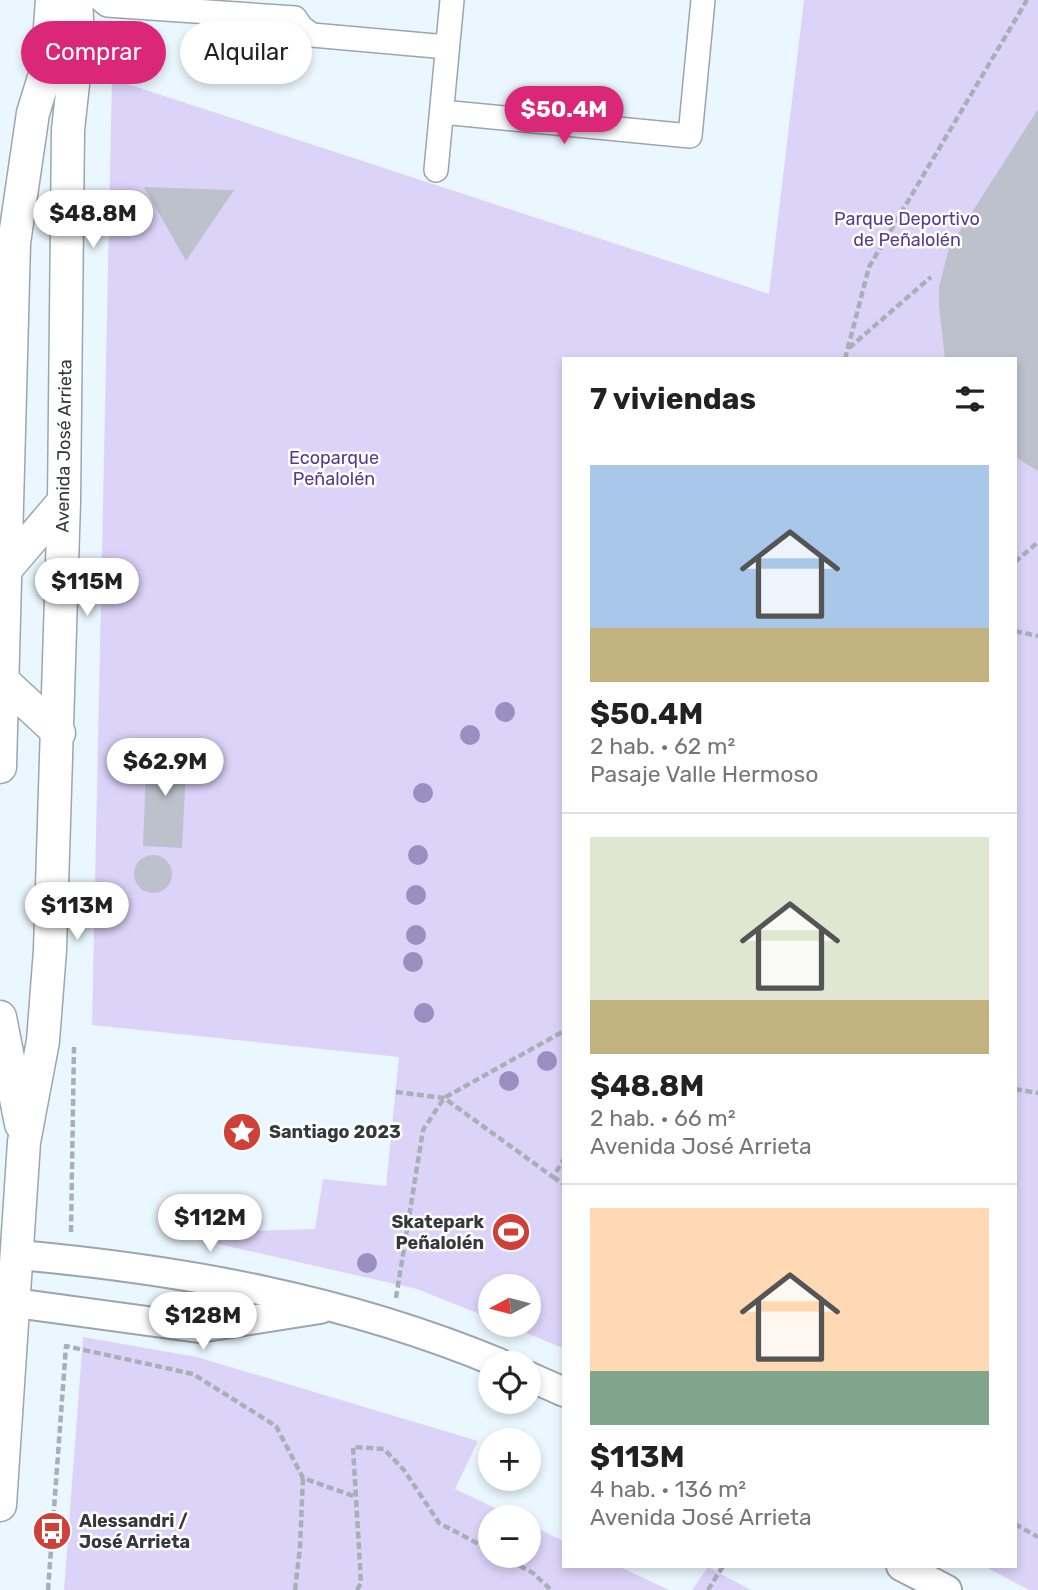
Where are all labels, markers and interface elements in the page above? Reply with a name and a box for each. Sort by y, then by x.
chip: Comprar [21,21,166,84]
chip: Alquilar [180,21,312,84]
pin: $50.4M [507,86,621,146]
text: $50.4M [521,95,607,123]
pin: $48.8M [36,190,150,250]
text: $48.8M [49,199,137,227]
park label: Parque Deportivo de Peñalolén [834,208,980,251]
street label: Avenida José Arrieta [51,359,77,533]
icon: filters [951,380,989,418]
text: 7 viviendas [590,381,756,417]
park label: Ecoparque Peñalolén [289,447,379,490]
icon: home [727,511,853,637]
pin: $115M [38,558,136,618]
text: $115M [51,567,123,595]
text: $50.4M [590,696,703,732]
text: 2 hab. · 62 m² [590,732,735,760]
pin: $62.9M [108,738,222,798]
text: $62.9M [123,747,207,775]
text: Pasaje Valle Hermoso [590,760,818,788]
pin: $113M [28,883,126,942]
icon: home [727,883,853,1009]
text: $113M [41,891,113,919]
text: $48.8M [590,1068,704,1104]
text: 2 hab. · 66 m² [590,1104,736,1132]
place icon: Santiago 2023 [221,1111,263,1153]
place label: Santiago 2023 [269,1121,401,1143]
text: Avenida José Arrieta [590,1132,812,1160]
pin: $112M [161,1194,259,1254]
text: $112M [174,1203,246,1231]
place label: Skatepark Peñalolén [391,1211,484,1254]
sports icon: Skatepark Peñalolén [490,1211,532,1253]
icon: home [727,1254,853,1380]
north arrow [478,1274,541,1337]
map controls [478,1274,541,1568]
pin: $128M [154,1292,252,1352]
text: $128M [165,1301,241,1329]
button: locate [478,1351,541,1414]
button: + [478,1428,541,1491]
text: $113M [590,1439,684,1475]
text: 4 hab. · 136 m² [590,1475,746,1503]
text: Avenida José Arrieta [590,1503,812,1531]
button: − [478,1505,541,1568]
bus stop icon: Alessandri / José Arrieta [31,1510,73,1552]
place label: Alessandri / José Arrieta [79,1510,190,1553]

